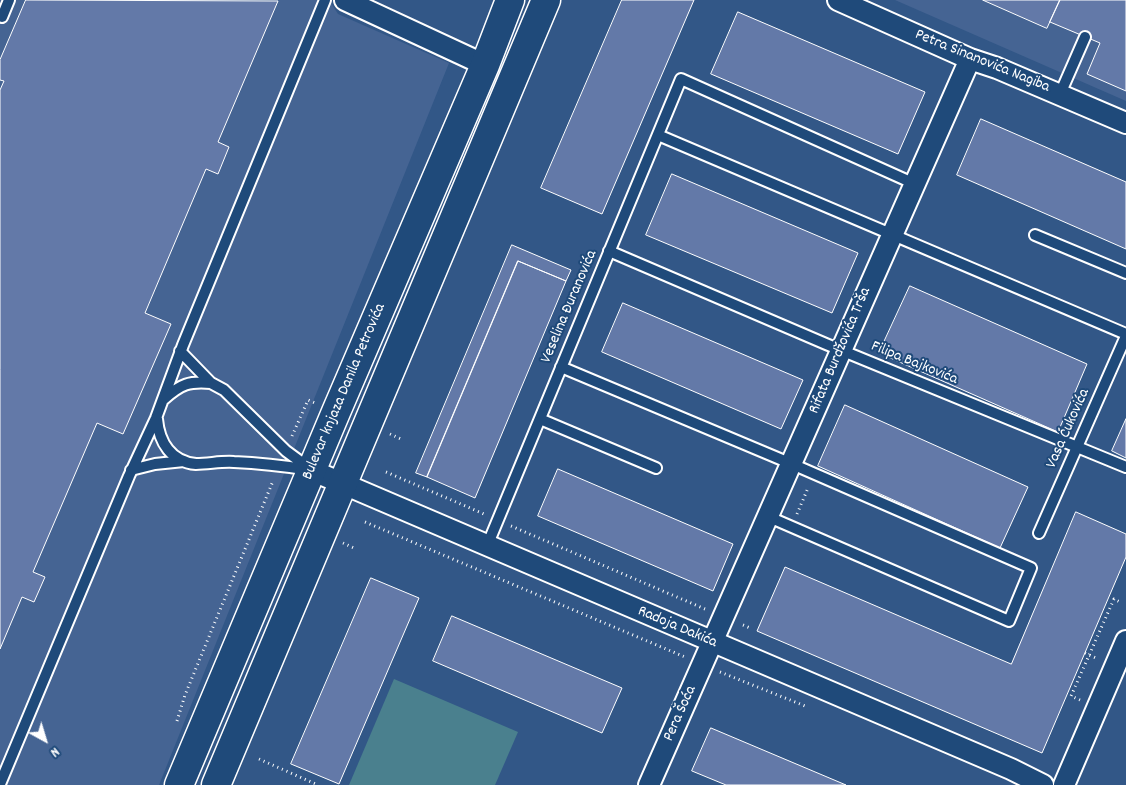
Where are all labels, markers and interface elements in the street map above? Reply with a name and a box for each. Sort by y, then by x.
street label: Petra Sinanovića Nagiba [912,26,1052,98]
street label: Veselina Đuranovića [538,248,602,366]
street label: Rifata Burdžovića Trša [806,285,876,417]
street label: Bulevar knjaza Danila Petrovića [299,301,391,483]
street label: Filipa Bajkovića [868,338,960,390]
street label: Vasa Ćukovića [1043,386,1095,472]
street label: Radoja Dakića [634,603,720,653]
street label: Pera Šoća [660,683,702,745]
north arrow [20,715,70,765]
text: N [45,742,63,762]

